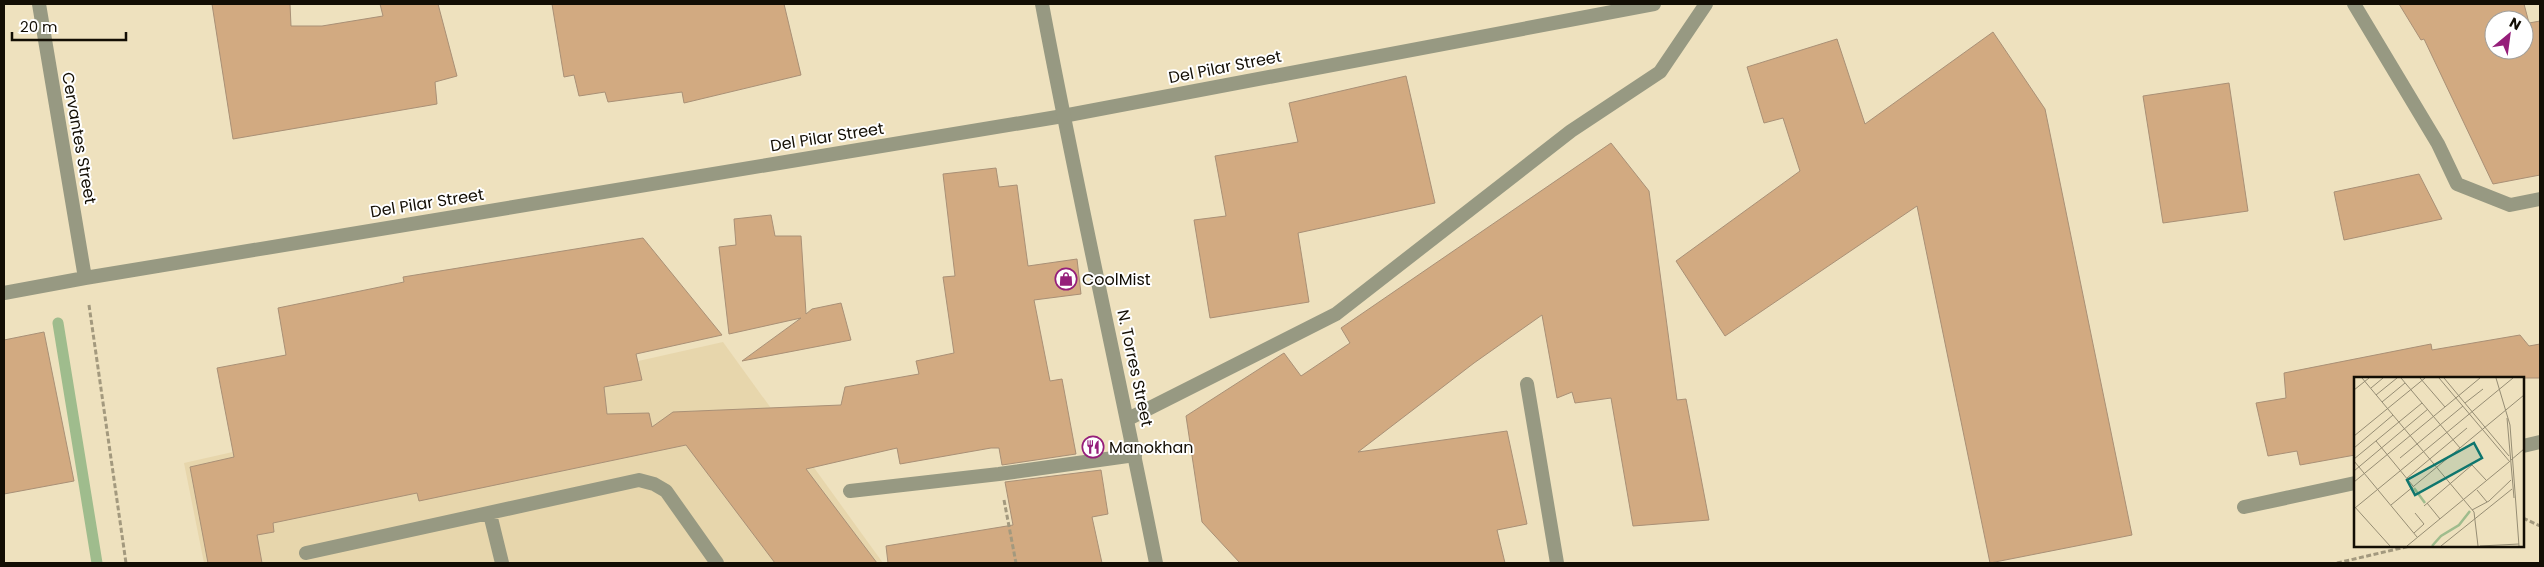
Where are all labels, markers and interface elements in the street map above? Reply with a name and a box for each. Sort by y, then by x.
scale bar [12,10,126,42]
north arrow [2484,10,2534,60]
text: N [2506,12,2525,35]
text: 20 m [20,16,58,37]
street label: Del Pilar Street [1167,45,1284,89]
street label: Cervantes Street [56,70,102,206]
street label: Del Pilar Street [769,117,886,157]
street label: Del Pilar Street [369,183,486,223]
shop icon: CoolMist [1054,267,1078,291]
place label: CoolMist [1082,268,1151,291]
street label: N. Torres Street [1111,307,1159,429]
inset map [2354,377,2524,547]
restaurant icon: Manokhan [1081,435,1105,459]
place label: Manokhan [1109,436,1194,459]

